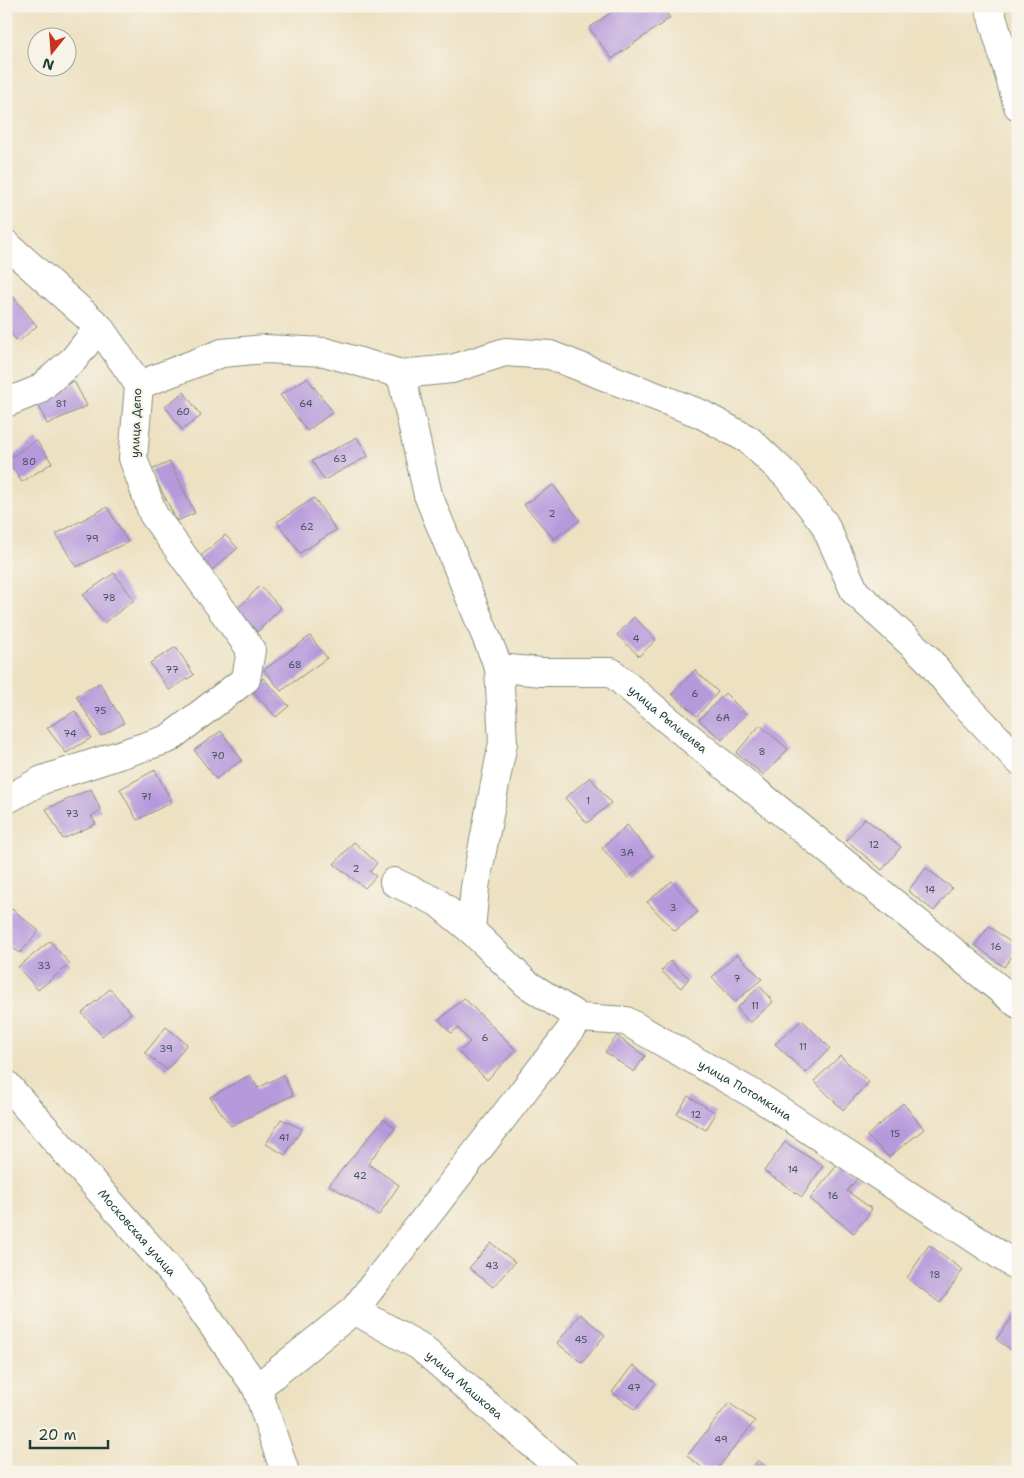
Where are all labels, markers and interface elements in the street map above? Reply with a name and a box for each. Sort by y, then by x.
north arrow [28,28,78,78]
text: N [40,54,56,75]
street label: улица Депо [127,388,145,458]
house number: 81 [56,397,66,410]
house number: 64 [299,397,313,410]
house number: 60 [176,405,190,418]
house number: 63 [333,452,347,465]
house number: 80 [22,455,36,468]
house number: 2 [549,507,556,520]
house number: 62 [300,520,314,533]
house number: 79 [85,532,99,545]
house number: 78 [102,591,116,604]
house number: 4 [633,632,640,645]
house number: 68 [288,658,302,671]
house number: 77 [165,663,179,676]
street label: улица Рылиеива [625,682,711,757]
house number: 6 [692,687,699,700]
house number: 75 [94,704,106,717]
house number: 6А [716,711,730,724]
house number: 74 [63,727,77,740]
house number: 8 [759,745,766,758]
house number: 70 [211,749,225,762]
house number: 71 [141,790,151,803]
house number: 1 [586,794,590,807]
house number: 73 [65,807,79,820]
house number: 12 [869,838,879,851]
house number: 3А [620,846,634,859]
house number: 2 [353,862,360,875]
house number: 14 [925,883,935,896]
house number: 3 [670,901,677,914]
house number: 16 [991,940,1001,953]
house number: 33 [37,959,51,972]
house number: 7 [734,972,741,985]
house number: 11 [751,999,759,1012]
house number: 6 [482,1031,489,1044]
house number: 11 [799,1040,807,1053]
house number: 39 [159,1042,173,1055]
street label: улица Потомкина [695,1056,795,1125]
house number: 12 [691,1108,701,1121]
house number: 15 [890,1127,900,1140]
house number: 41 [279,1131,289,1144]
house number: 14 [788,1163,798,1176]
house number: 42 [353,1169,367,1182]
street label: Московская улица [94,1186,180,1280]
house number: 16 [828,1189,838,1202]
house number: 43 [485,1259,499,1272]
house number: 18 [929,1268,941,1281]
house number: 45 [575,1333,587,1346]
street label: улица Машкова [422,1347,507,1423]
house number: 47 [627,1381,641,1394]
scale bar [30,1418,108,1450]
text: 20 m [38,1425,77,1445]
house number: 49 [714,1433,728,1446]

